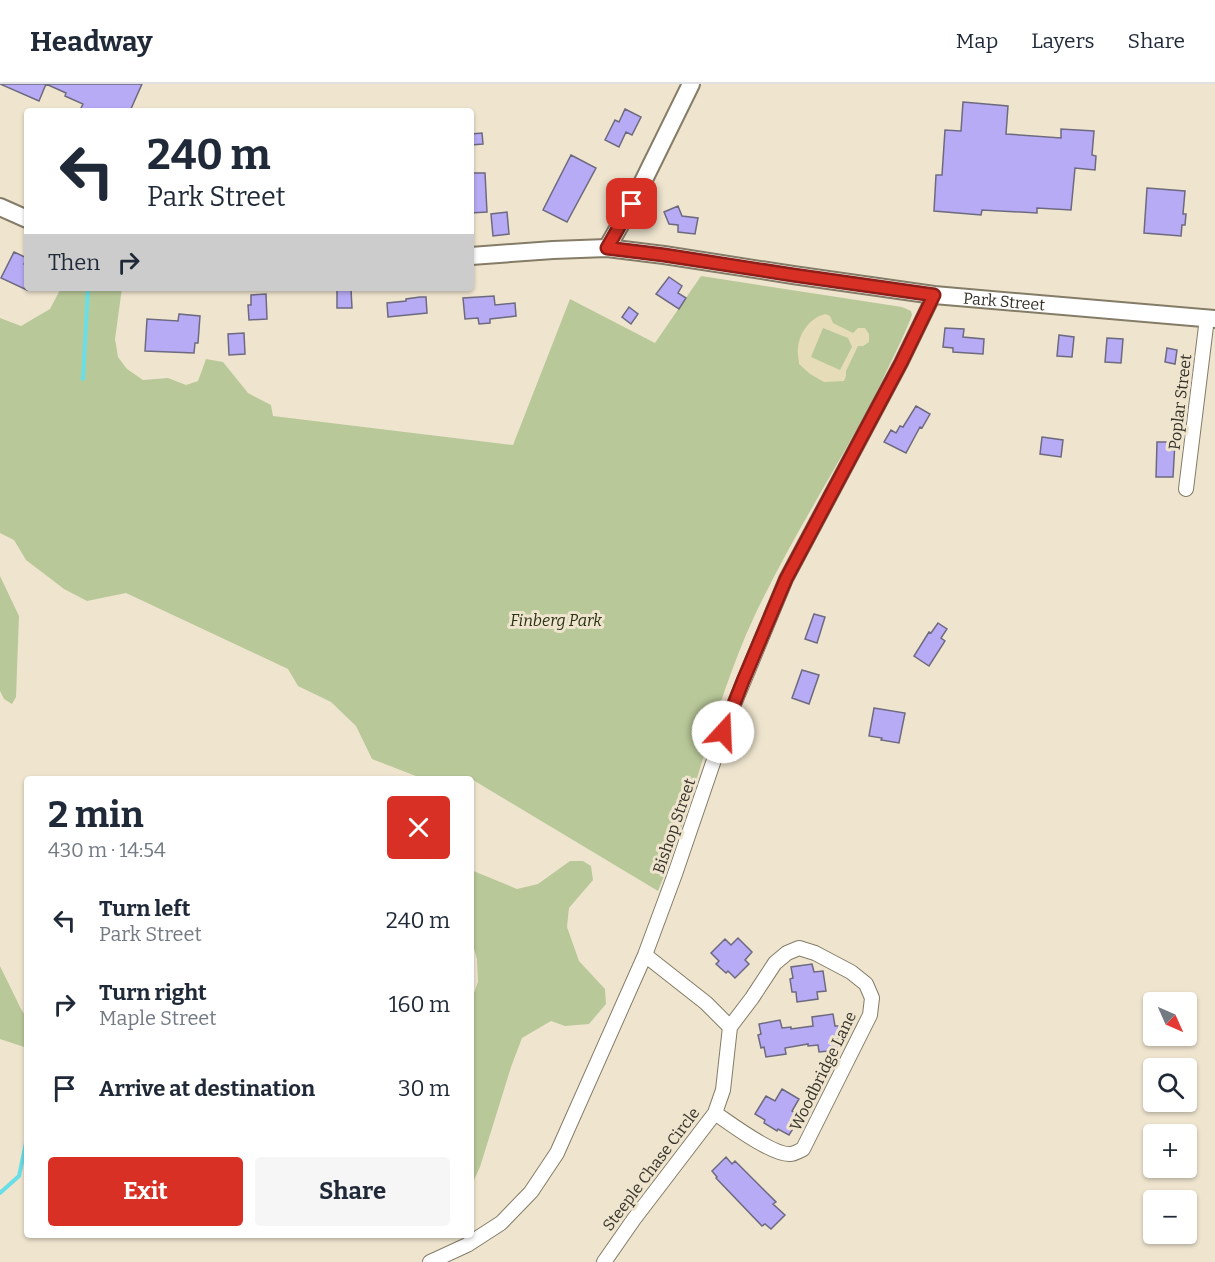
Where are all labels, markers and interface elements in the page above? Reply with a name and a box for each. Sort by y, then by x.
text: Headway [30,25,153,58]
text: Map [956,28,998,54]
text: Layers [1031,28,1095,54]
text: Share [1128,28,1185,54]
text: 240 m [147,130,271,180]
icon: left [48,132,126,210]
pin [606,178,657,229]
text: Park Street [147,181,286,213]
icon: arrive [615,187,648,220]
icon: right [112,246,145,279]
text: Then [48,249,100,276]
street label: Park Street [962,288,1046,314]
street label: Poplar Street [1165,353,1195,451]
park label: Finberg Park [510,611,602,630]
position arrow [691,700,755,764]
street label: Bishop Street [649,776,699,876]
text: 2 min [48,793,144,837]
button: close [387,796,450,859]
text: 430 m · 14:54 [48,838,166,862]
text: Turn left [99,895,191,922]
icon: left [48,904,81,937]
text: 240 m [386,907,450,934]
text: Park Street [99,922,202,946]
text: Turn right [99,979,207,1006]
icon: right [48,988,81,1021]
text: 160 m [389,991,450,1018]
north arrow [1143,992,1197,1046]
map controls [1143,992,1197,1244]
text: Maple Street [99,1006,217,1030]
street label: Woodbridge Lane [786,1008,860,1134]
button: search [1143,1058,1197,1112]
icon: arrive [48,1072,81,1105]
text: Arrive at destination [99,1075,315,1102]
text: 30 m [398,1075,450,1102]
street label: Steeple Chase Circle [598,1104,704,1234]
button: + [1143,1124,1197,1178]
button: Exit [48,1157,243,1226]
button: Share [255,1157,450,1226]
button: − [1143,1190,1197,1244]

